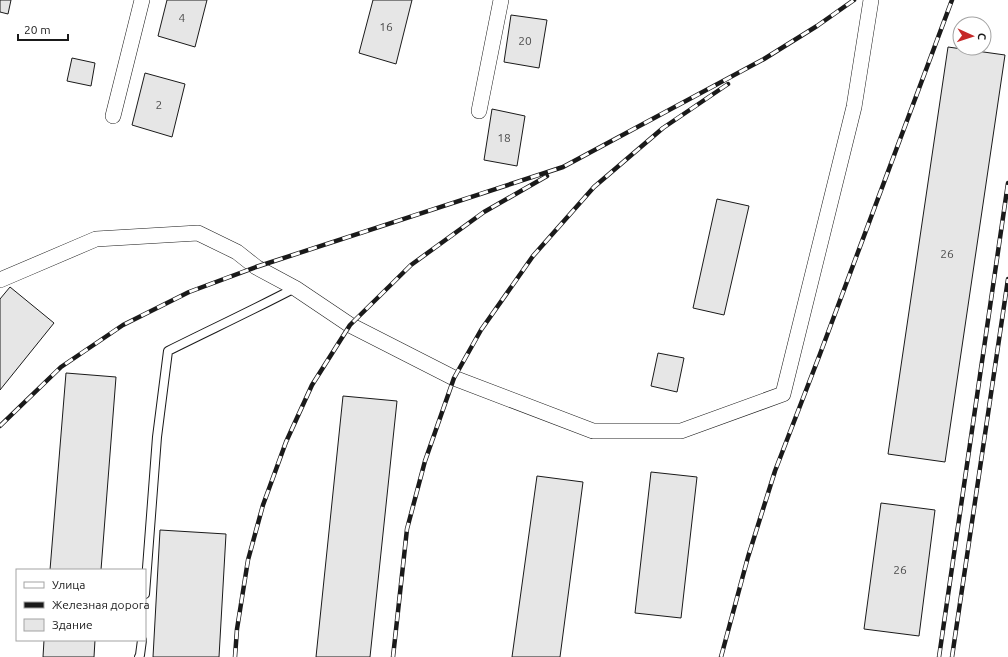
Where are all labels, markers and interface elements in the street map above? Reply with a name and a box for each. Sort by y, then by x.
house number: 4 [179,11,186,24]
scale bar [18,16,68,42]
north arrow [952,16,992,56]
house number: 16 [379,20,393,33]
text: 20 m [24,23,51,36]
text: С [976,33,988,40]
house number: 20 [518,34,532,47]
house number: 2 [156,98,162,111]
house number: 18 [497,131,511,144]
house number: 26 [940,247,954,260]
house number: 26 [893,563,907,576]
legend [16,569,146,641]
text: Улица [52,578,85,591]
text: Железная дорога [52,598,150,611]
text: Здание [52,618,93,631]

